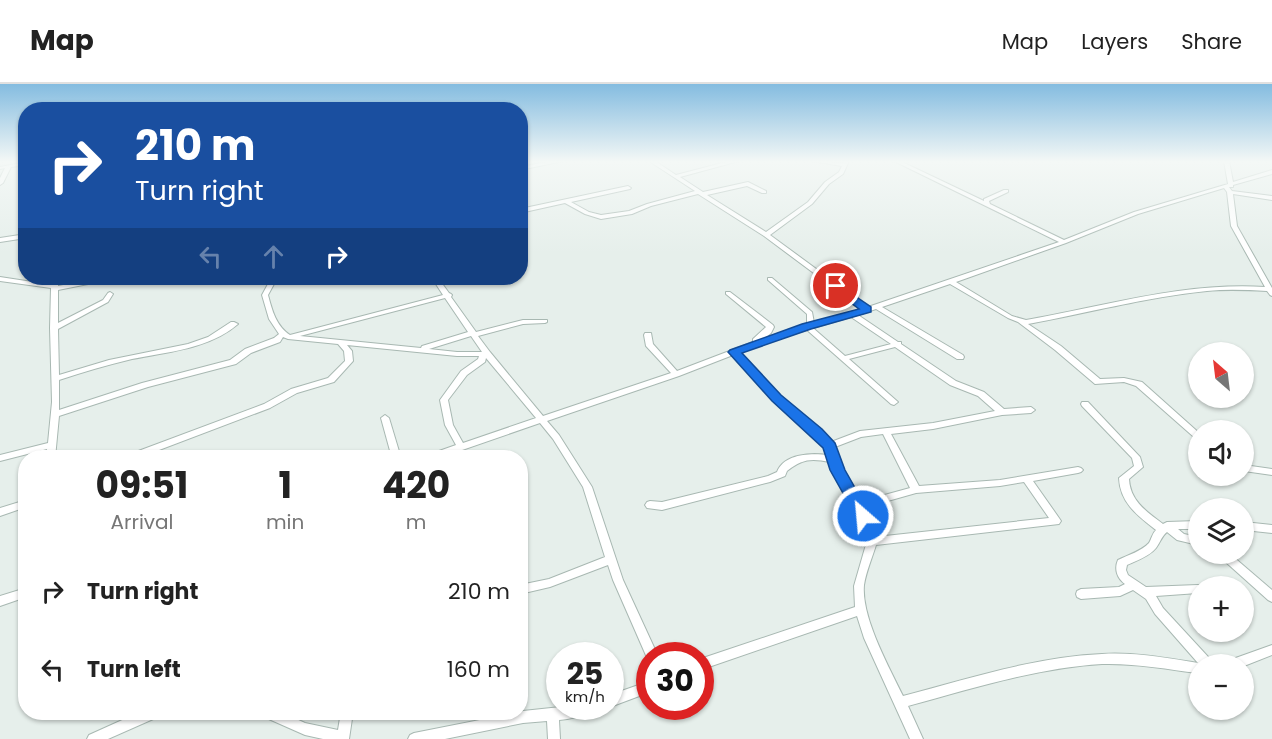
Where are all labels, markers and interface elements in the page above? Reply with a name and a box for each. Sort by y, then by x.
text: Map [30,21,94,60]
text: Map [1002,27,1048,56]
text: Layers [1081,27,1148,56]
text: Share [1181,27,1242,56]
text: 210 m [135,116,256,175]
icon: right [36,126,114,204]
text: Turn right [135,172,264,209]
icon: left [194,240,227,273]
icon: ahead [257,240,290,273]
icon: right [320,240,353,273]
pin [810,260,861,311]
icon: arrive [819,269,852,302]
north arrow [1188,342,1254,408]
map controls [1188,342,1254,720]
button: sound [1188,420,1254,486]
text: 09:51 [96,460,188,511]
text: 1 [278,460,292,511]
text: 420 [382,460,450,511]
position arrow [831,484,895,548]
button: layers [1188,498,1254,564]
text: Arrival [111,508,173,536]
text: min [266,508,304,536]
text: m [406,508,426,536]
icon: right [36,575,69,608]
text: Turn right [87,576,198,607]
text: 210 m [448,576,510,607]
button: + [1188,576,1254,642]
speed limit sign: 30 [636,642,714,720]
text: 25 [567,652,603,695]
icon: left [36,653,69,686]
text: Turn left [87,654,181,685]
text: 160 m [447,654,510,685]
button: − [1188,654,1254,720]
text: km/h [565,686,605,707]

